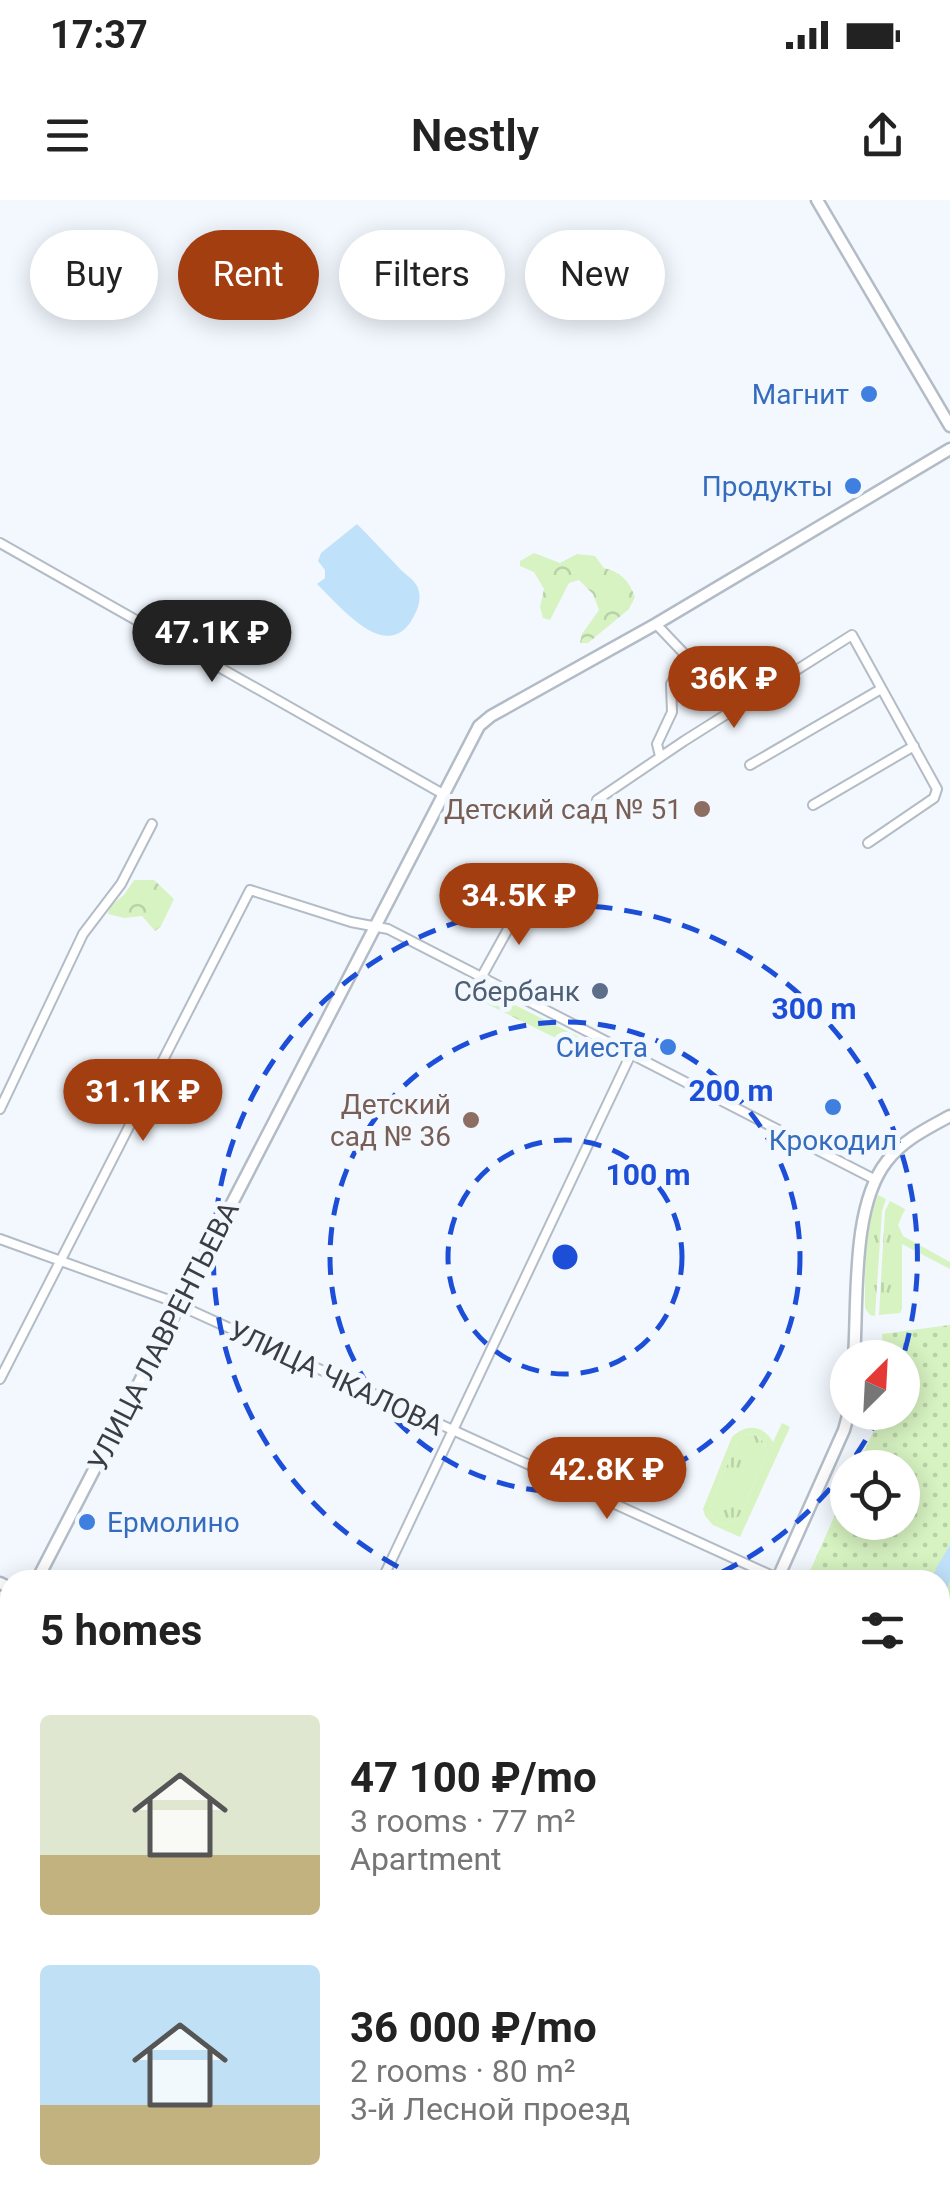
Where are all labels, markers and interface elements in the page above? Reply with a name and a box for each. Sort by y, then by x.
text: 17:37 [50,13,148,57]
icon: menu [40,108,95,163]
icon: share [855,108,910,163]
text: Nestly [411,109,539,162]
chip: Buy [30,230,158,320]
chip: Rent [178,230,319,320]
chip: Filters [339,230,505,320]
chip: New [525,230,665,320]
place label: Магнит [752,378,849,411]
marker: Магнит [858,383,880,405]
place label: Продукты [702,470,833,503]
marker: Продукты [842,475,864,497]
pin: 47.1K ₽ [120,600,304,685]
text: 47.1K ₽ [154,613,270,651]
pin: 36K ₽ [664,646,804,731]
text: 36K ₽ [690,659,778,697]
place label: Детский сад № 51 [444,793,682,826]
marker: Детский сад № 51 [691,798,713,820]
pin: 34.5K ₽ [427,863,611,948]
text: 34.5K ₽ [461,876,577,914]
place label: Сбербанк [454,975,580,1008]
marker: Сбербанк [589,980,611,1002]
text: 300 m [771,991,857,1026]
place label: Сиеста [556,1031,648,1064]
marker: Сиеста [657,1036,679,1058]
pin: 31.1K ₽ [51,1059,235,1144]
text: 31.1K ₽ [85,1072,201,1110]
text: 200 m [688,1073,774,1108]
place label: Детский сад № 36 [330,1088,451,1153]
marker: Крокодил [822,1096,844,1118]
marker: Детский сад № 36 [460,1109,482,1131]
place label: Крокодил [769,1124,897,1157]
text: 100 m [605,1157,691,1192]
street label: УЛИЦА ЛАВРЕНТЬЕВА [81,1196,246,1476]
centre of rings [547,1239,583,1275]
street label: УЛИЦА ЧКАЛОВА [223,1314,448,1443]
north arrow [830,1340,920,1430]
map controls [830,1340,920,1540]
pin: 42.8K ₽ [515,1437,699,1522]
text: 42.8K ₽ [549,1450,665,1488]
button: locate [830,1450,920,1540]
place label: Ермолино [107,1506,240,1539]
marker: Ермолино [76,1511,98,1533]
icon: filters [855,1603,910,1658]
text: 5 homes [40,1606,202,1655]
text: 47 100 ₽/mo [350,1753,597,1802]
icon: home [120,1755,240,1875]
text: 3 rooms · 77 m² [350,1802,575,1840]
text: Apartment [350,1840,502,1878]
text: 36 000 ₽/mo [350,2003,597,2052]
icon: home [120,2005,240,2125]
text: 2 rooms · 80 m² [350,2052,575,2090]
text: 3-й Лесной проезд [350,2090,630,2128]

